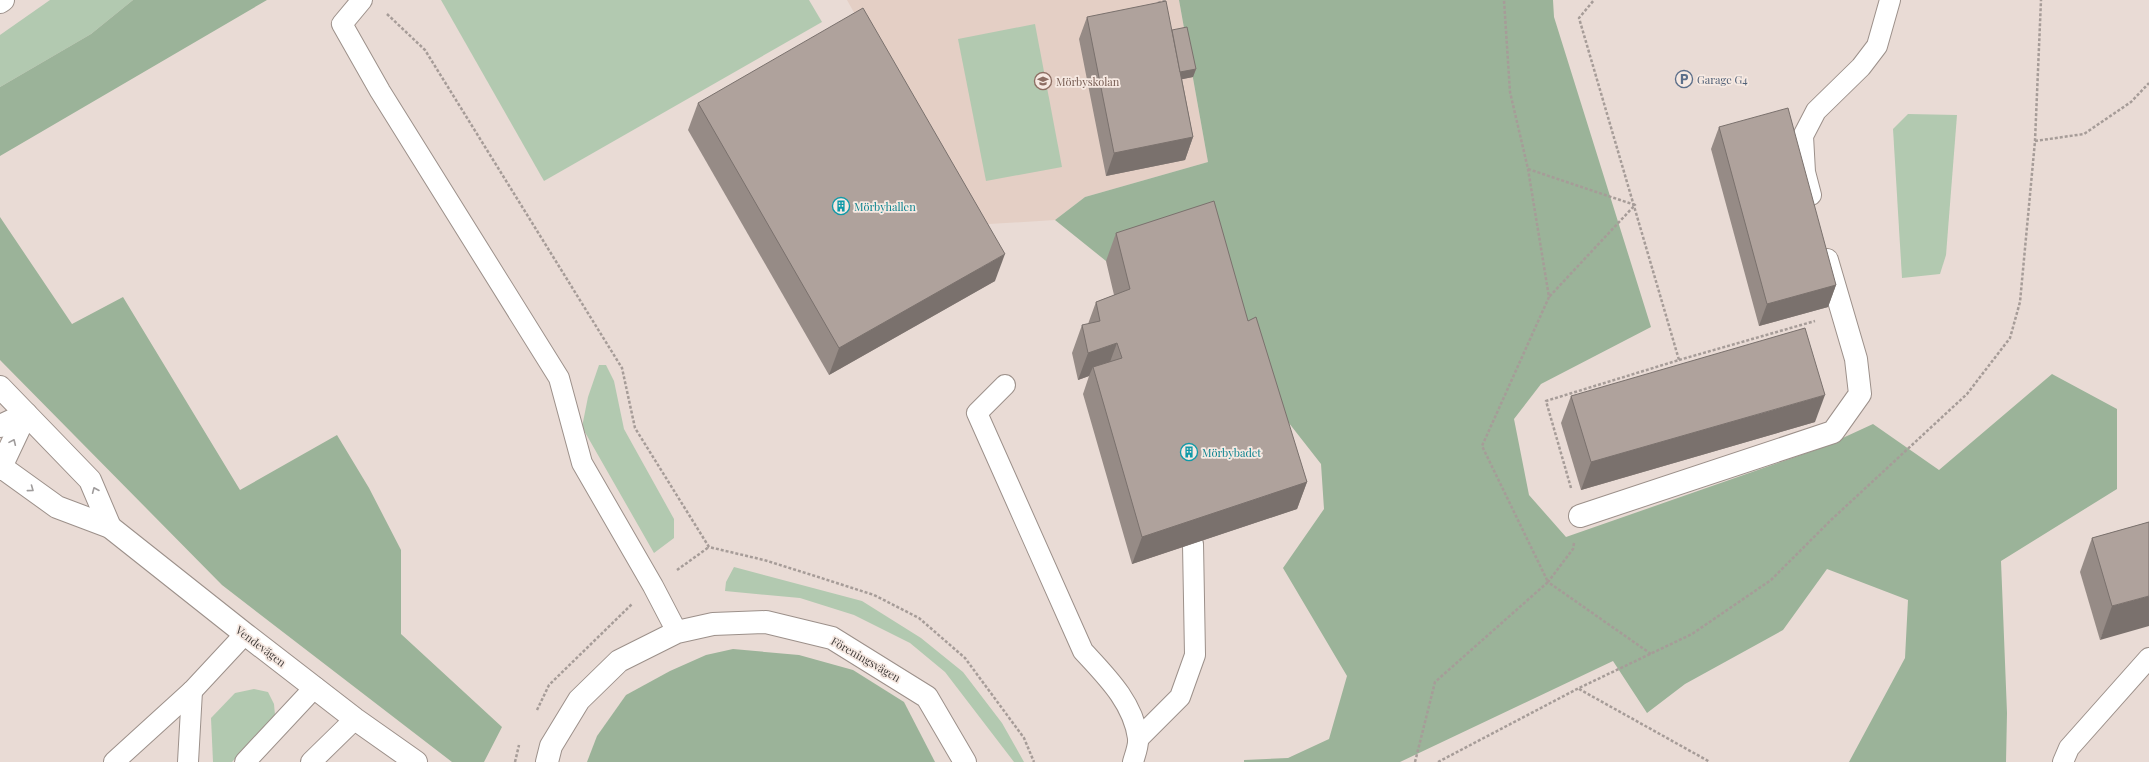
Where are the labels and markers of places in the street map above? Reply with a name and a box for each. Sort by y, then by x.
parking icon: Garage G4 [1674,69,1694,89]
school or university icon: Mörbyskolan [1033,71,1053,91]
place label: Garage G4 [1697,72,1748,87]
place label: Mörbyskolan [1056,74,1120,89]
building icon: Mörbyhallen [831,196,851,216]
place label: Mörbyhallen [854,199,916,214]
building icon: Mörbybadet [1179,442,1199,462]
place label: Mörbybadet [1202,445,1261,460]

